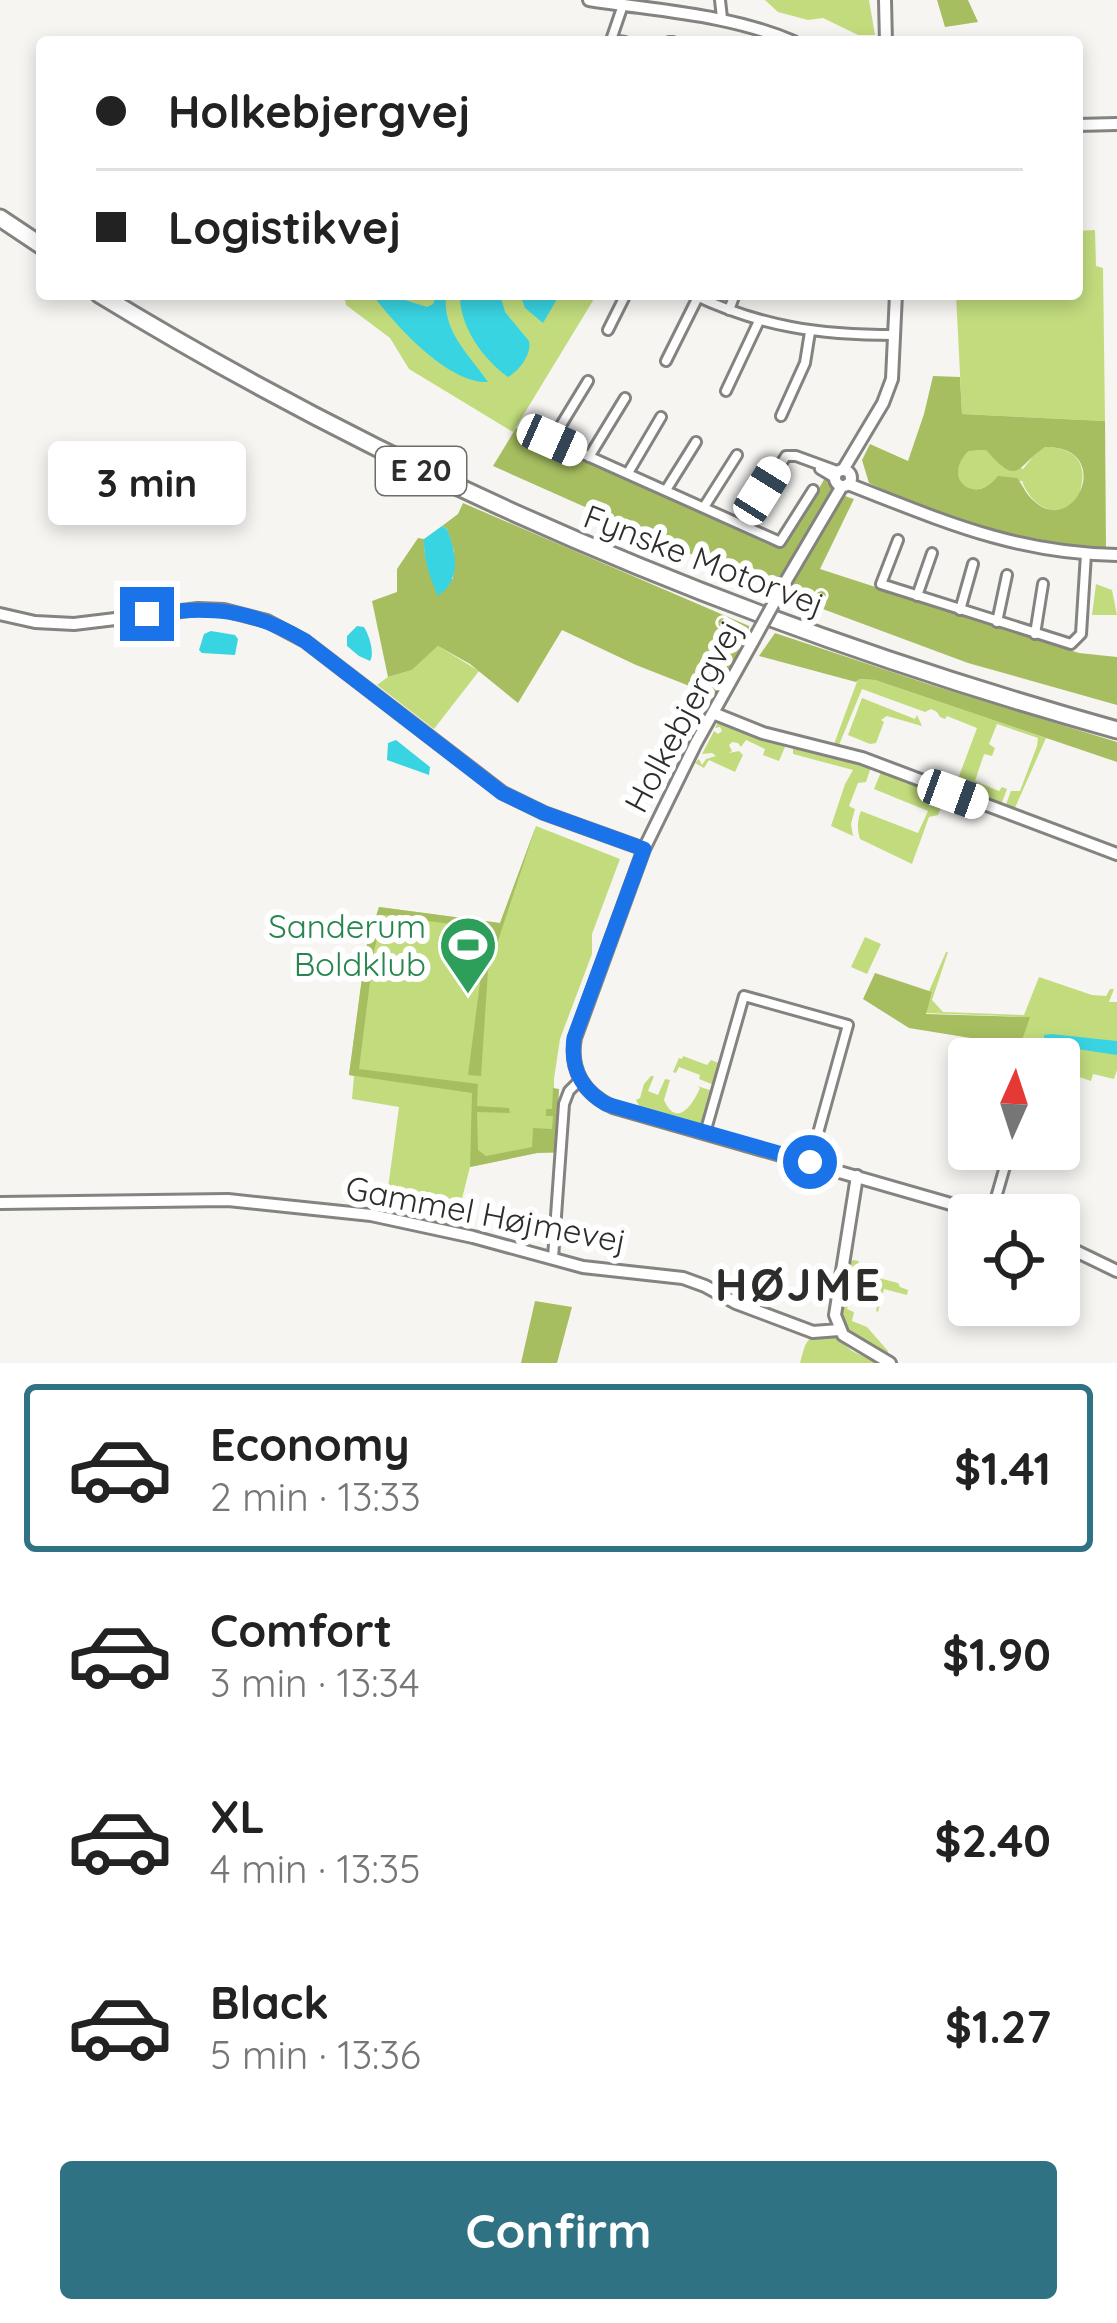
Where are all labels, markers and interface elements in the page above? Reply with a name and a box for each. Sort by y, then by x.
text: Holkebjergvej [168,83,471,139]
text: Logistikvej [168,199,401,255]
car [512,409,592,471]
callout: 3 min [48,440,246,524]
road number: E 20 [376,447,466,495]
car [728,451,796,531]
text: 3 min [97,458,197,507]
street label: Fynske Motorvej [578,495,830,624]
route end [120,587,174,641]
street label: Holkebjergvej [615,613,750,819]
car [913,765,993,823]
place label: Sanderum Boldklub [268,905,426,984]
sports icon: Sanderum Boldklub [437,914,499,996]
north arrow [948,1038,1080,1170]
map controls [948,1038,1080,1326]
route start [783,1135,837,1189]
street label: Gammel Højmevej [342,1166,630,1261]
button: locate [948,1194,1080,1326]
district label: HØJME [715,1256,883,1312]
icon: car [66,1414,174,1522]
text: Economy [210,1416,410,1472]
text: $1.41 [954,1440,1051,1496]
text: 2 min · 13:33 [210,1472,421,1521]
icon: car [66,1600,174,1708]
text: Comfort [210,1602,392,1658]
text: $1.90 [942,1626,1051,1682]
text: 3 min · 13:34 [210,1658,420,1707]
icon: car [66,1786,174,1894]
text: XL [210,1788,265,1844]
text: $2.40 [935,1812,1051,1868]
text: 4 min · 13:35 [210,1844,420,1893]
icon: car [66,1972,174,2080]
text: Black [210,1974,329,2030]
text: $1.27 [945,1998,1051,2054]
text: 5 min · 13:36 [210,2030,421,2079]
button: Confirm [60,2161,1057,2299]

